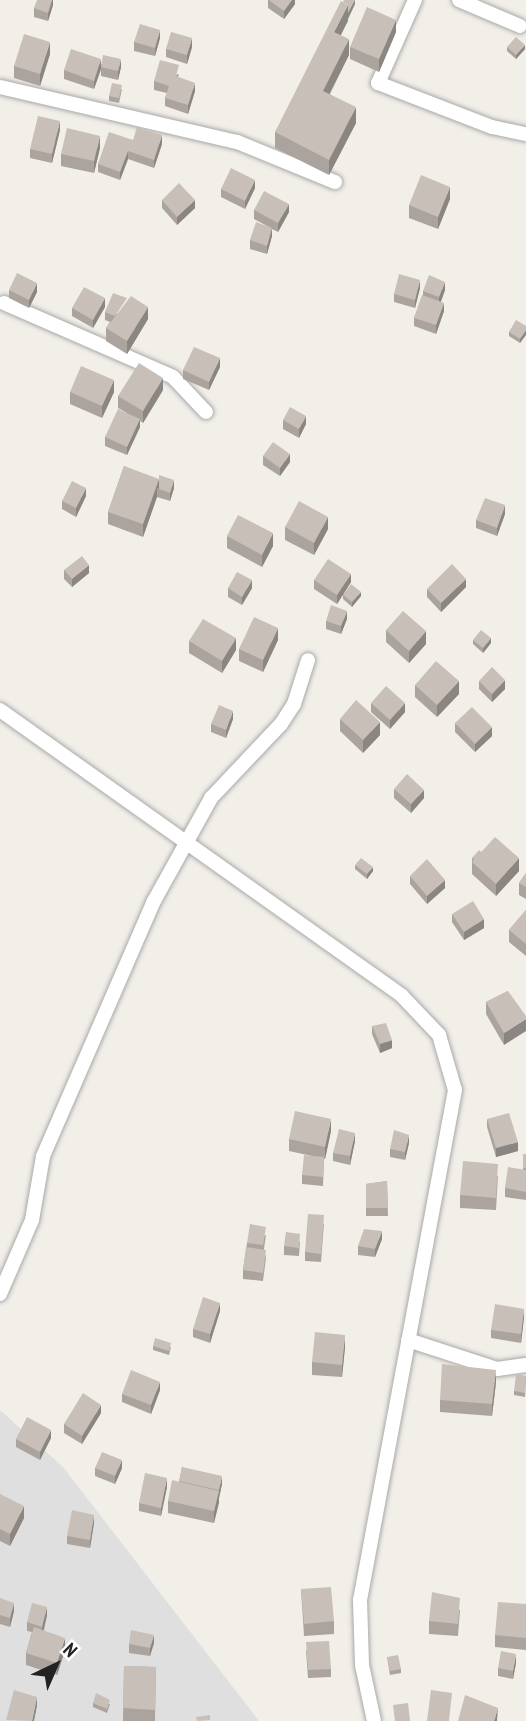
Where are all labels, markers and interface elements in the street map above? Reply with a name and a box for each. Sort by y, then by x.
north arrow [21,1630,91,1700]
text: N [59,1638,83,1662]

